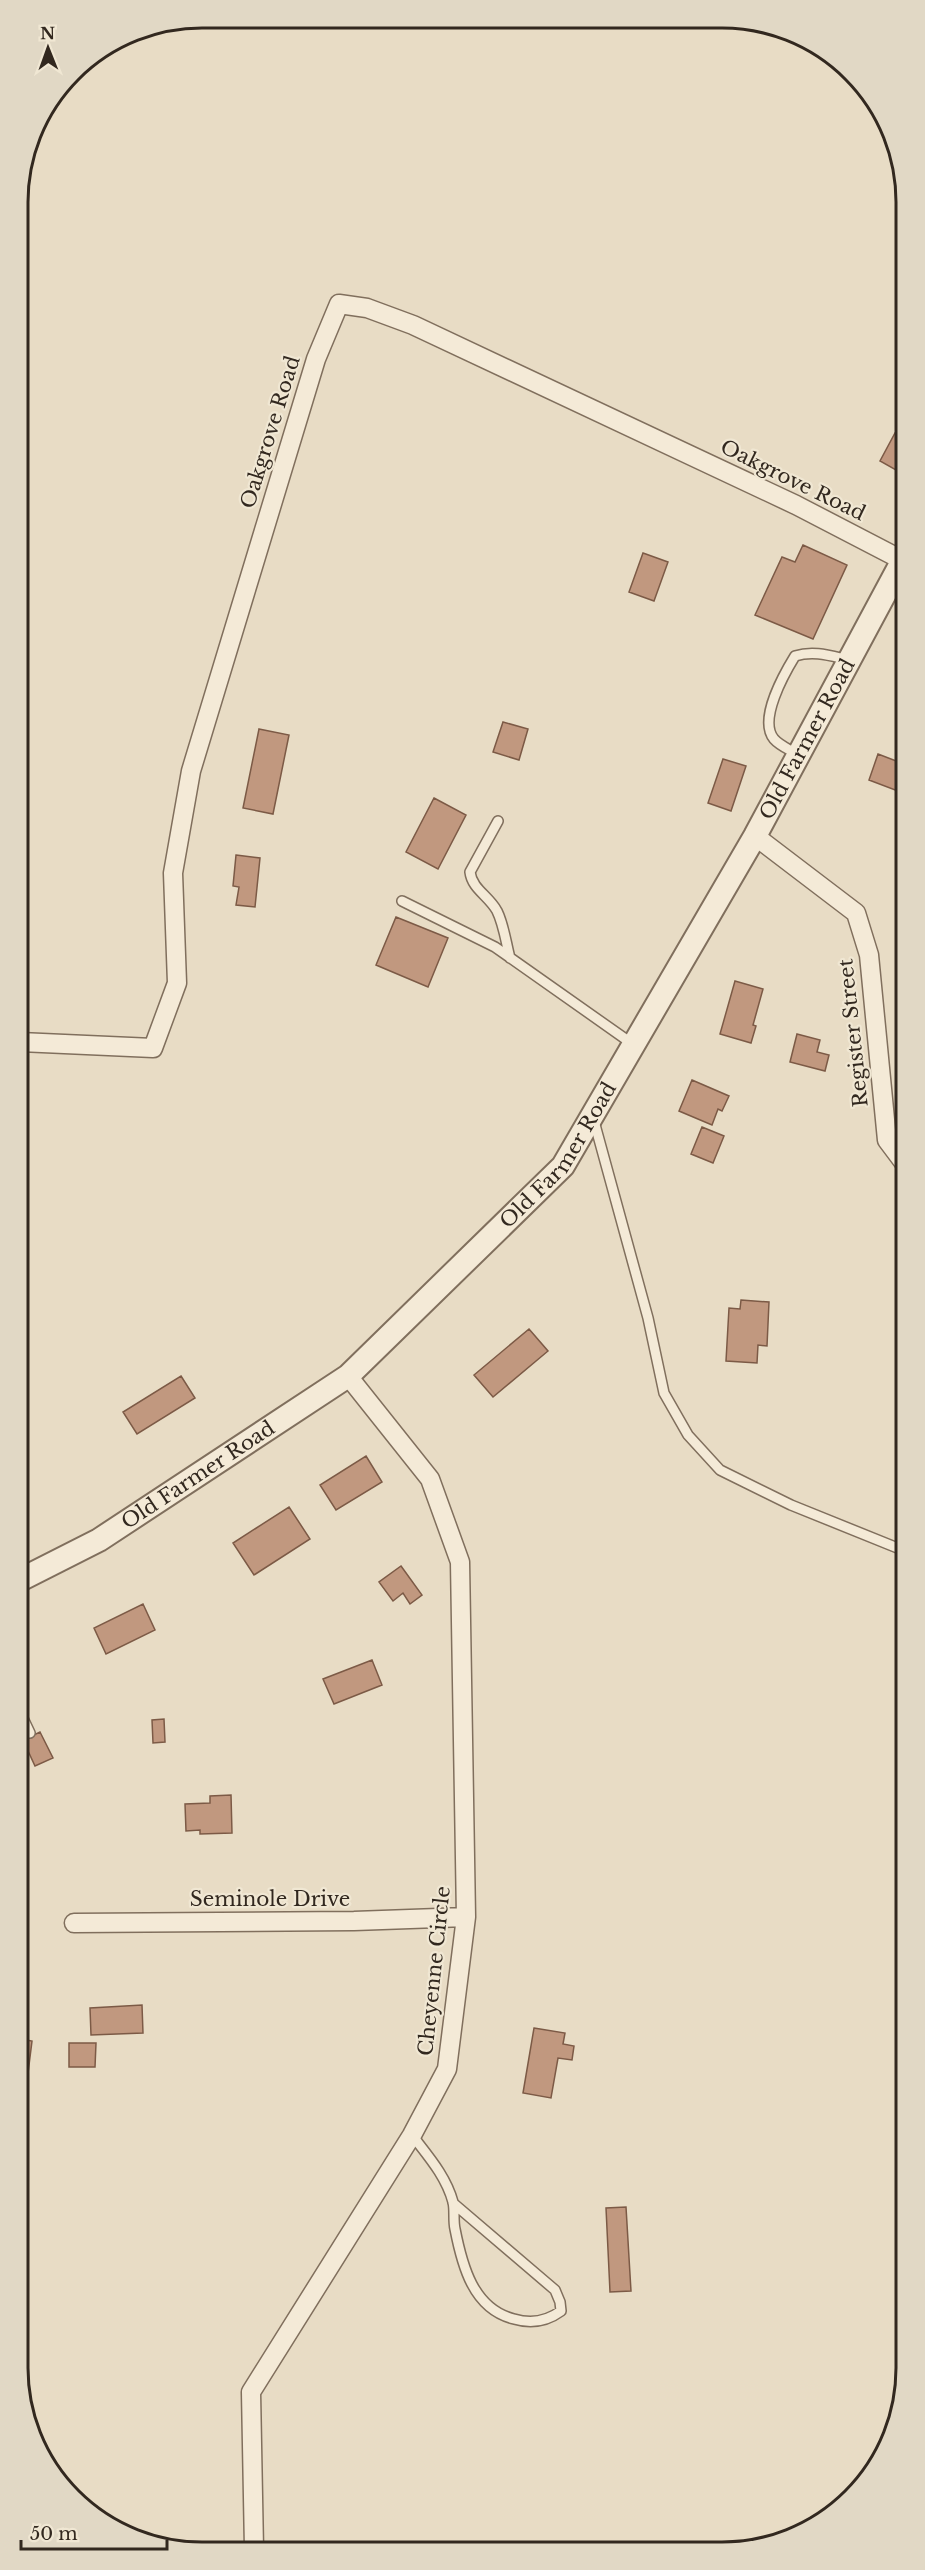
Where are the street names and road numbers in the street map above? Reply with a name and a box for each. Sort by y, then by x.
street label: Oakgrove Road [235,353,305,511]
street label: Oakgrove Road [717,435,869,525]
street label: Old Farmer Road [754,655,860,824]
street label: Register Street [833,957,873,1108]
street label: Old Farmer Road [495,1078,621,1233]
street label: Old Farmer Road [117,1416,279,1534]
street label: Cheyenne Circle [413,1885,455,2057]
street label: Seminole Drive [190,1887,350,1911]

